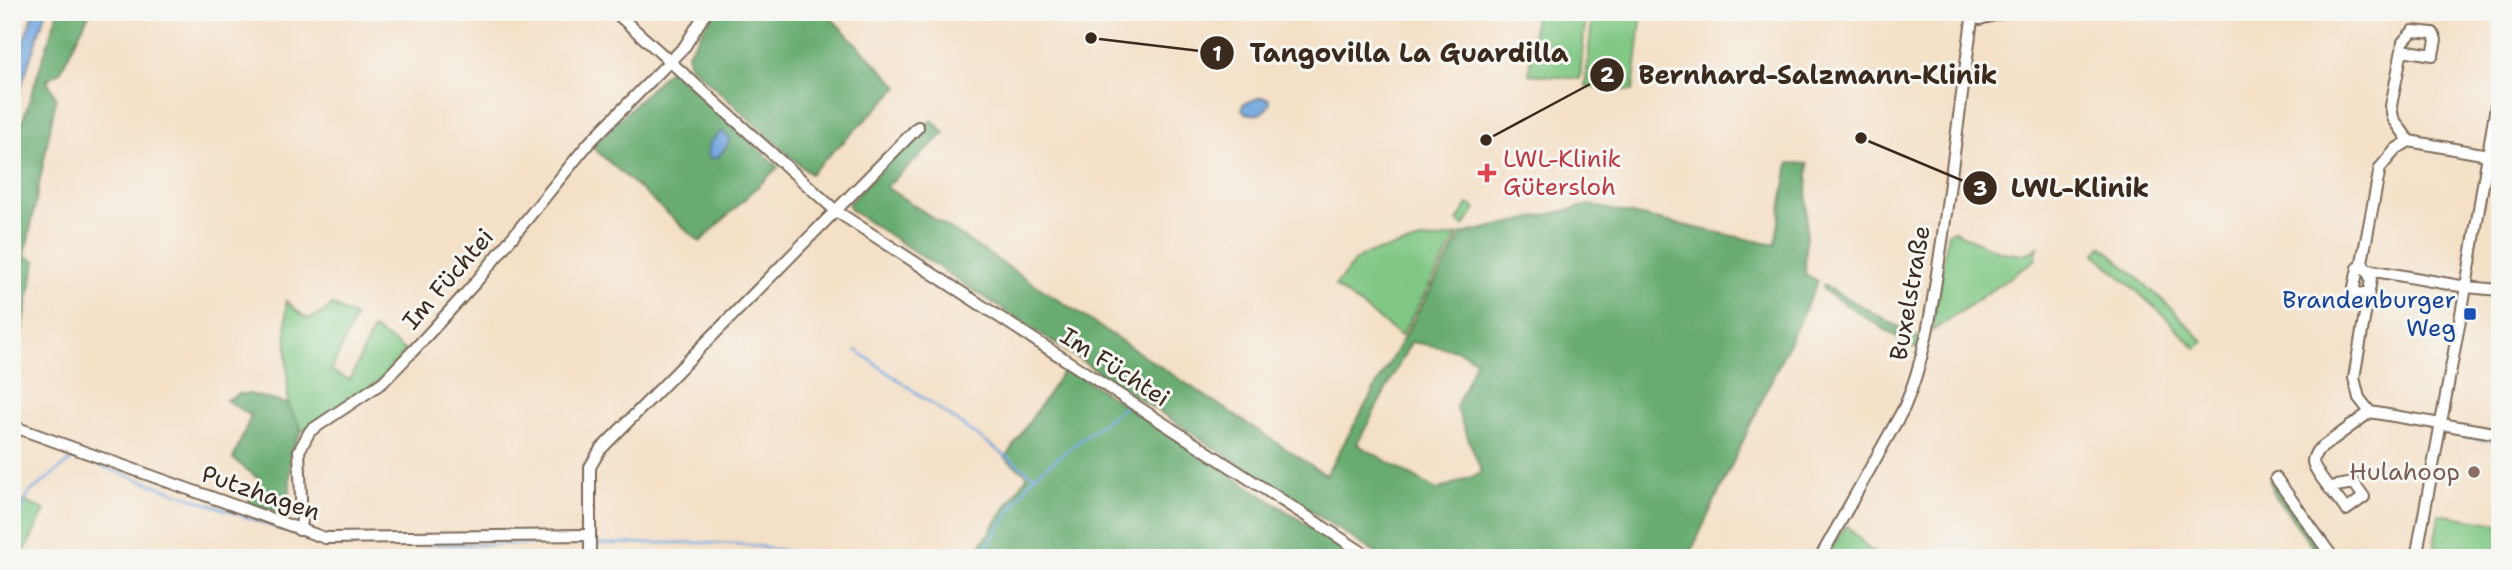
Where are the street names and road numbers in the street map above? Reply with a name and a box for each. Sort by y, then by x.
street label: Im Füchtei [395,222,501,336]
street label: Buxelstraße [1882,223,1938,363]
street label: Im Füchtei [1054,320,1176,414]
street label: Putzhagen [197,458,325,528]

